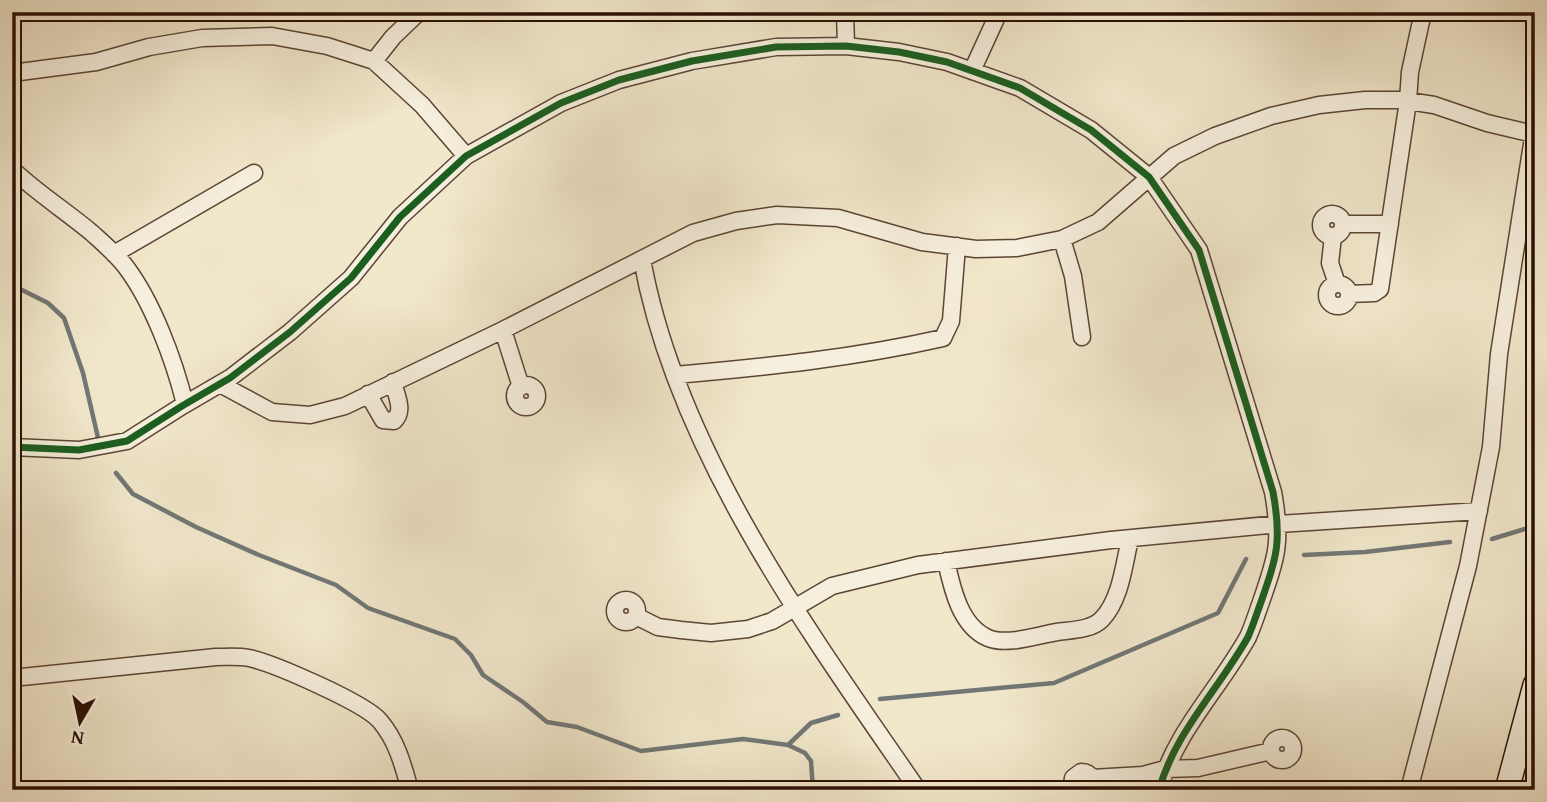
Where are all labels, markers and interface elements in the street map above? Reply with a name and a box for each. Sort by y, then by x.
north arrow [46,686,116,756]
text: N [69,724,86,754]

